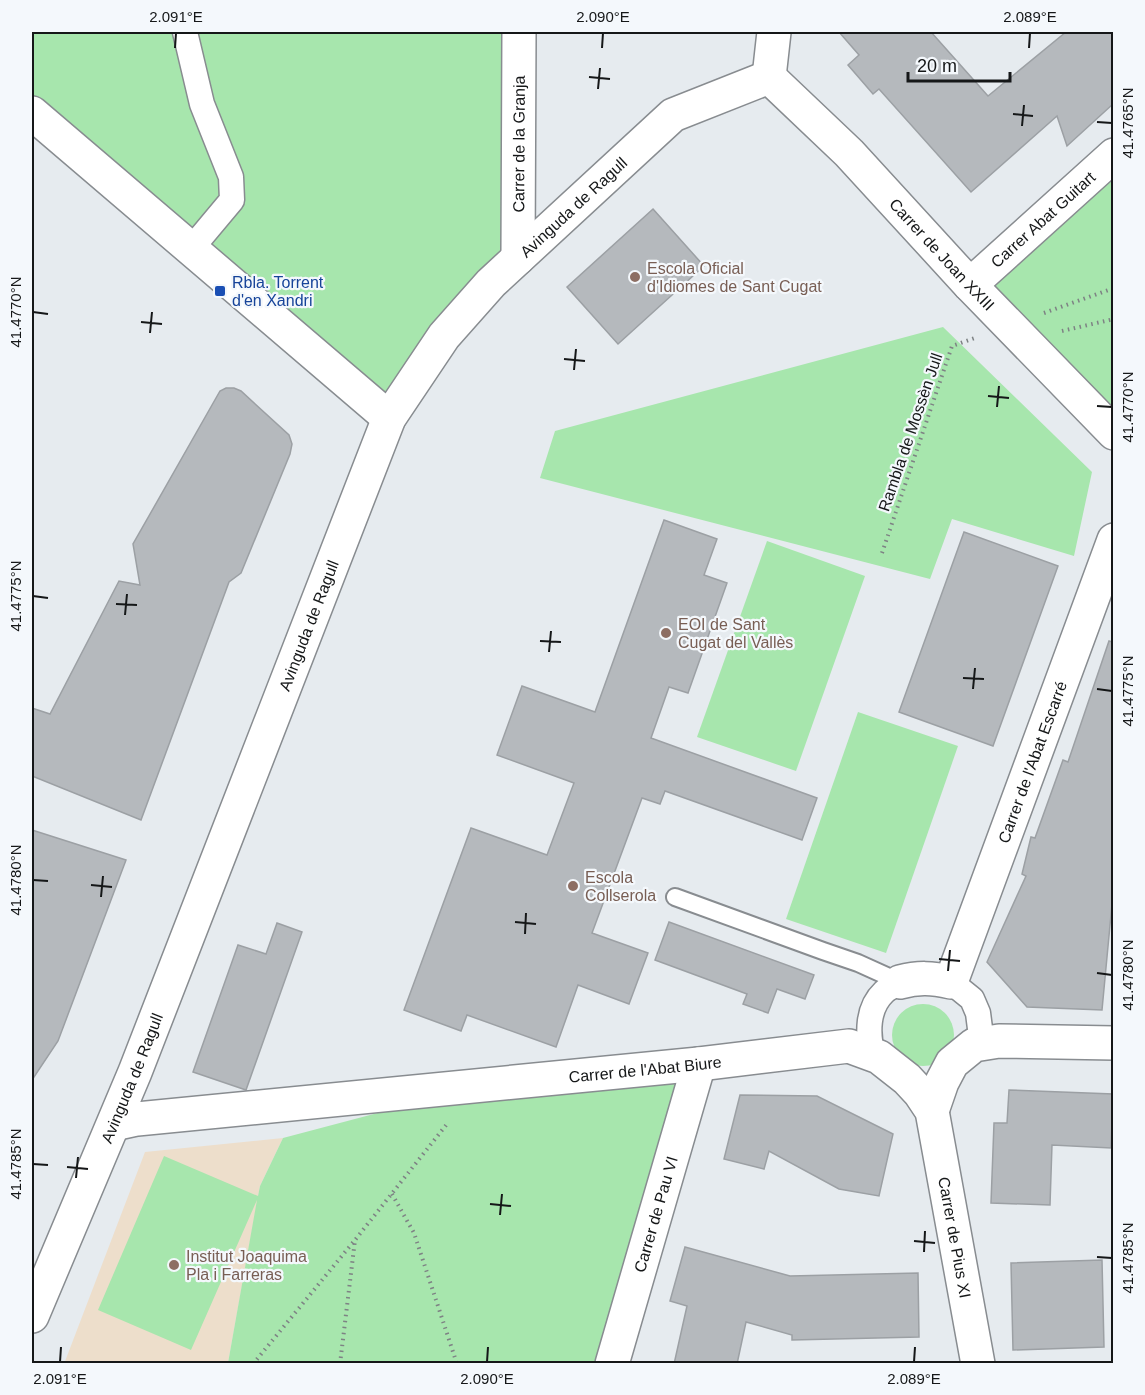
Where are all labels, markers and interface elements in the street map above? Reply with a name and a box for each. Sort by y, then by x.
text: 2.091°E [149,8,203,25]
text: 2.090°E [576,8,630,25]
text: 2.089°E [1003,8,1057,25]
scale bar [908,45,1010,83]
text: 20 m [917,56,957,76]
street label: Carrer de la Granja [510,75,528,213]
text: 41.4765°N [1119,87,1136,159]
street label: Avinguda de Ragull [517,154,630,261]
street label: Carrer Abat Guitart [988,168,1099,271]
street label: Carrer de Joan XXIII [886,195,998,314]
place label: Escola Oficial d'Idiomes de Sant Cugat [647,260,822,295]
marker: Escola Oficial d'Idiomes de Sant Cugat [628,270,642,284]
place label: Rbla. Torrent d'en Xandri [232,274,324,309]
text: 41.4770°N [7,276,24,348]
marker: Rbla. Torrent d'en Xandri [213,284,227,298]
street label: Rambla de Mossèn Jull [875,351,946,514]
text: 41.4770°N [1119,371,1136,443]
street label: Avinguda de Ragull [276,558,342,693]
text: 41.4775°N [7,560,24,632]
place label: EOI de Sant Cugat del Vallès [678,616,793,651]
marker: EOI de Sant Cugat del Vallès [659,626,673,640]
text: 41.4775°N [1119,655,1136,727]
street label: Carrer de l'Abat Escarré [995,679,1070,845]
text: 41.4780°N [7,844,24,916]
place label: Escola Collserola [585,869,656,904]
marker: Escola Collserola [566,879,580,893]
text: 41.4780°N [1119,939,1136,1011]
street label: Avinguda de Ragull [98,1011,166,1146]
street label: Carrer de l'Abat Biure [568,1053,723,1086]
text: 41.4785°N [7,1128,24,1200]
street label: Carrer de Pau VI [631,1154,681,1274]
street label: Carrer de Pius XI [935,1175,974,1299]
text: 41.4785°N [1119,1222,1136,1294]
place label: Institut Joaquima Pla i Farreras [186,1248,307,1283]
marker: Institut Joaquima Pla i Farreras [167,1258,181,1272]
text: 2.091°E [33,1370,87,1387]
text: 2.090°E [460,1370,514,1387]
text: 2.089°E [887,1370,941,1387]

